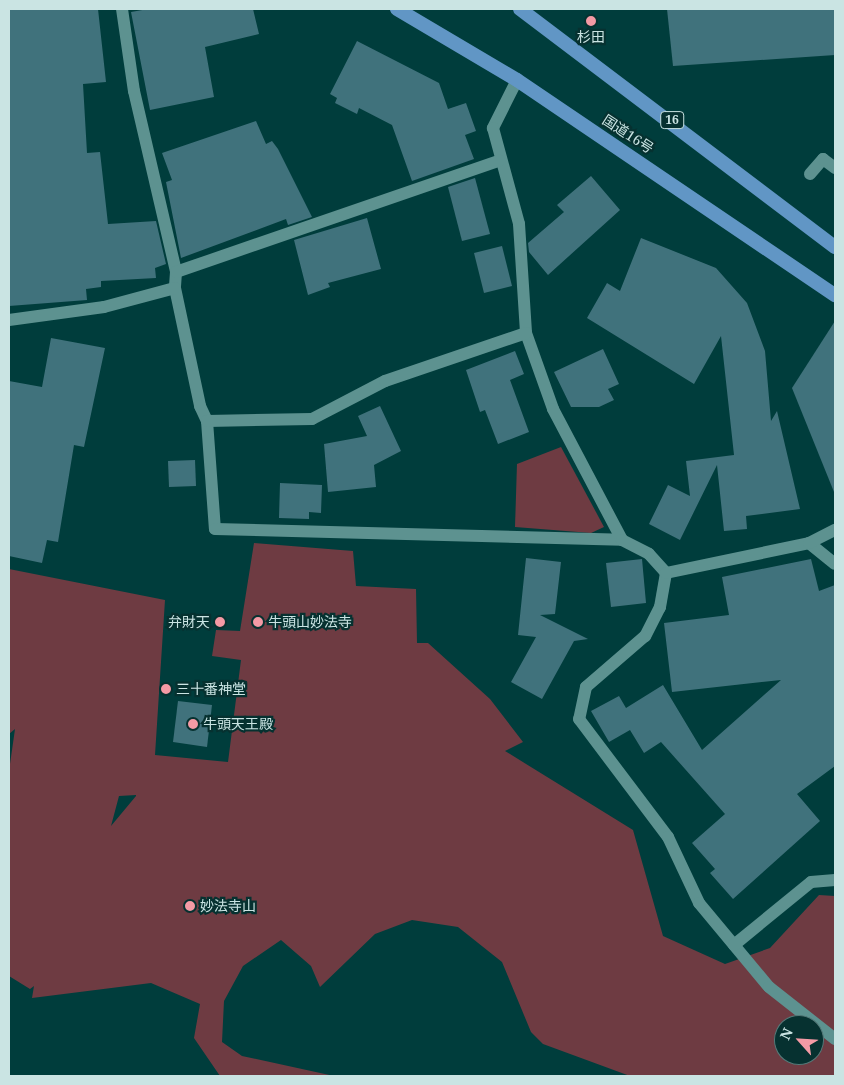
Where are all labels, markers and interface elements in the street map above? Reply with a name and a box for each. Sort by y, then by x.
marker: 杉田 [585,15,597,27]
place label: 杉田 [577,29,605,45]
road number: 16 [660,110,684,130]
street label: 国道16号 [599,111,657,157]
place label: 弁財天 [168,614,210,630]
place label: 牛頭山妙法寺 [268,614,352,630]
marker: 弁財天 [214,616,226,628]
marker: 牛頭山妙法寺 [252,616,264,628]
place label: 三十番神堂 [176,681,246,697]
marker: 三十番神堂 [160,683,172,695]
place label: 牛頭天王殿 [203,716,273,732]
marker: 牛頭天王殿 [187,718,199,730]
place label: 妙法寺山 [200,898,256,914]
marker: 妙法寺山 [184,900,196,912]
north arrow [774,1015,824,1065]
text: N [775,1025,797,1043]

